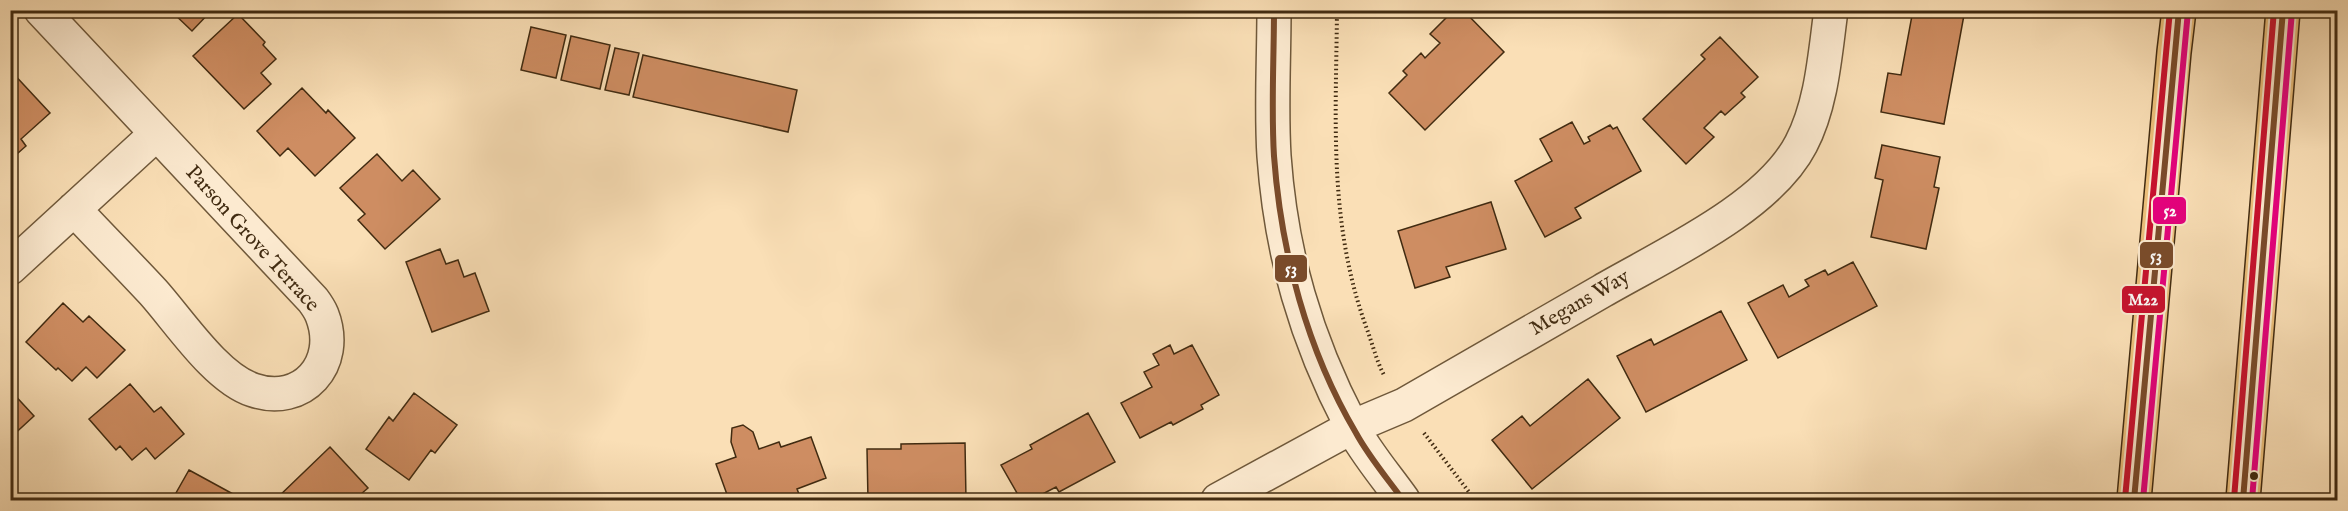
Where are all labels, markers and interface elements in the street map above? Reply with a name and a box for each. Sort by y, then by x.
street label: Parson Grove Terrace [179,160,325,318]
line badge: 52 [2152,196,2187,225]
text: 52 [2163,202,2177,222]
line badge: 53 [2139,241,2174,269]
text: 53 [2150,247,2162,267]
line badge: 53 [1274,254,1308,283]
text: 53 [1285,260,1297,280]
street label: Megans Way [1525,263,1635,342]
line badge: M22 [2121,285,2166,314]
text: M22 [2128,291,2159,311]
unlabelled marker [2248,470,2260,482]

